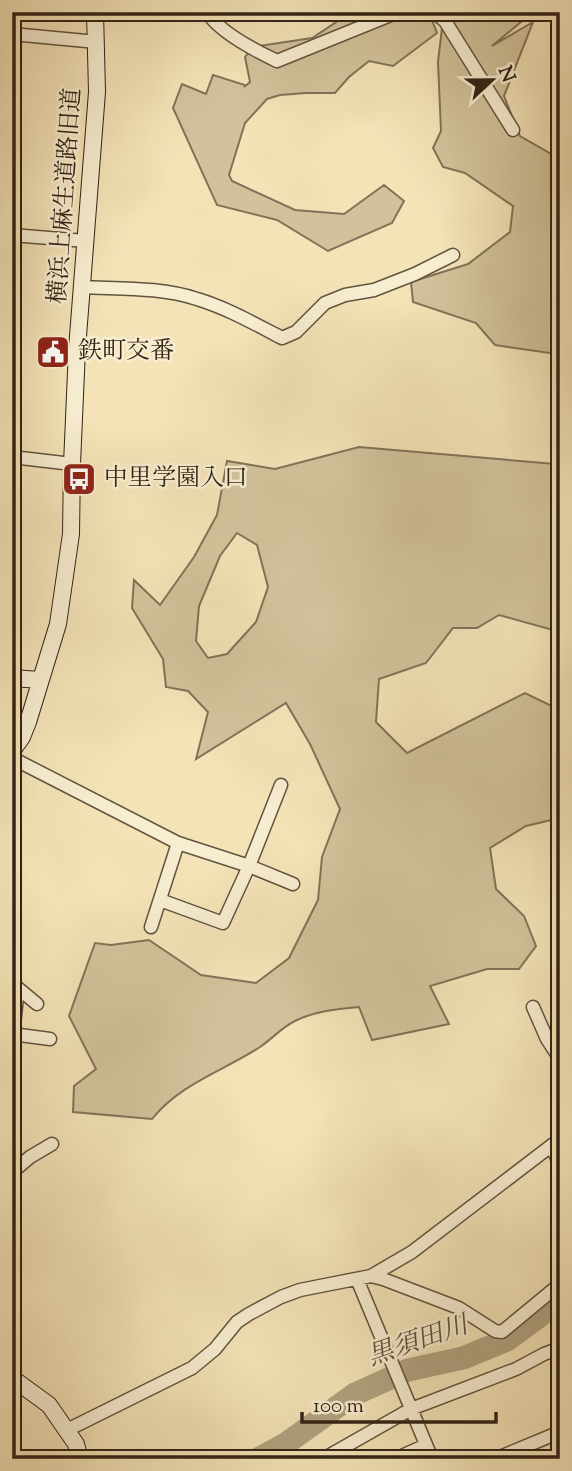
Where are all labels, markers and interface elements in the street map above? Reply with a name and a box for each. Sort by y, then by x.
north arrow [456,46,526,116]
text: N [490,62,521,87]
street label: 横浜上麻生道路旧道 [42,87,90,305]
public building icon: 鉄町交番 [34,333,72,371]
place label: 鉄町交番 [78,335,174,369]
bus stop icon: 中里学園入口 [60,460,98,498]
place label: 中里学園入口 [104,462,248,496]
water label: 黒須田川 [363,1307,476,1376]
scale bar [302,1380,497,1424]
text: 100 m [313,1392,364,1422]

